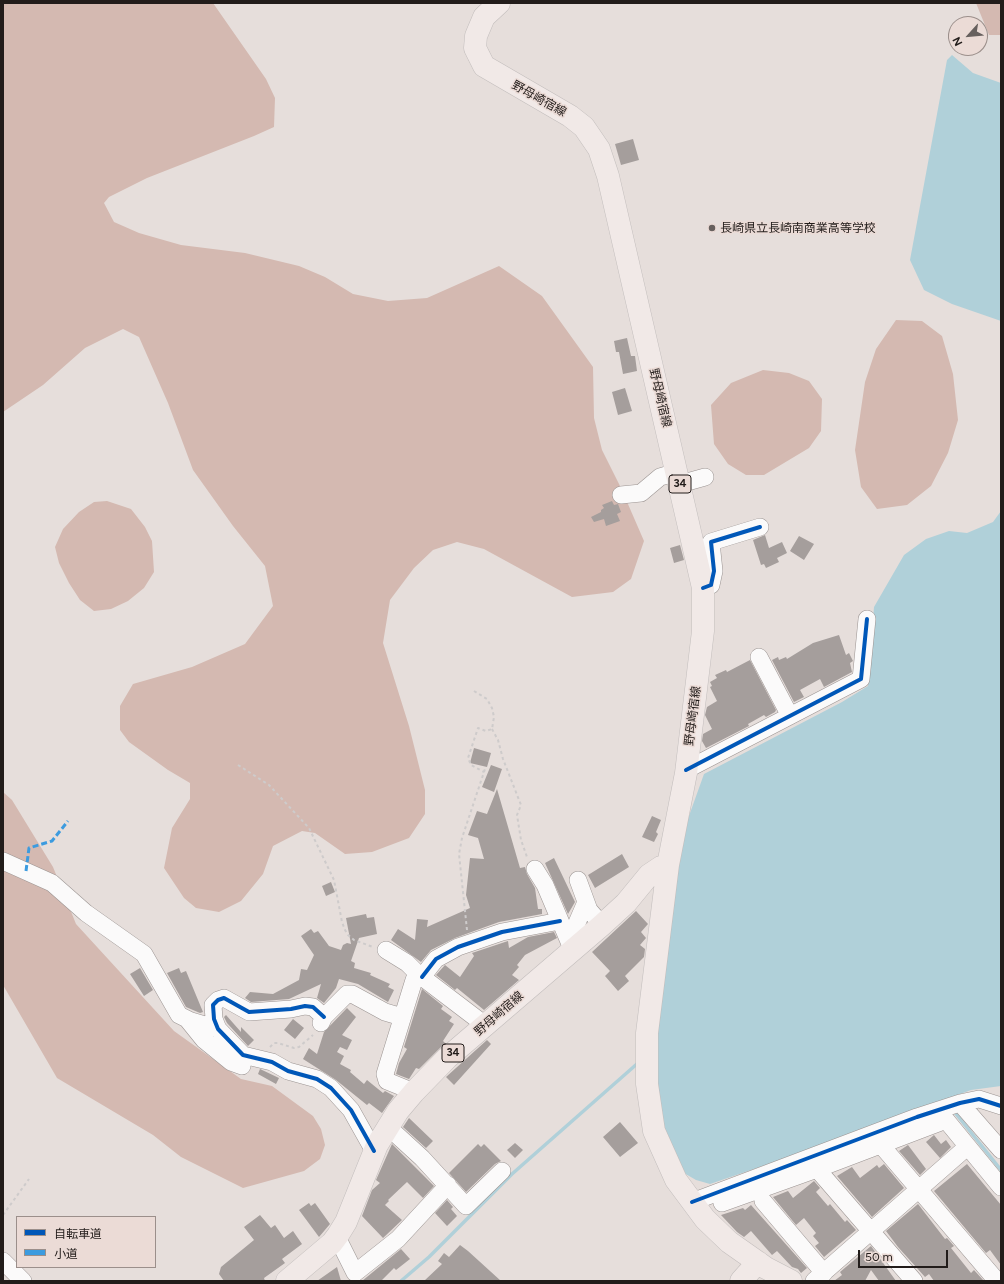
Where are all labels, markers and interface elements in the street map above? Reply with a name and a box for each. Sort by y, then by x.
north arrow [948,16,988,56]
text: N [950,34,965,48]
street label: 野母崎宿線 [509,78,569,120]
place label: 長崎県立長崎南商業高等学校 [720,221,876,235]
marker: 長崎県立長崎南商業高等学校 [707,223,717,233]
street label: 野母崎宿線 [646,367,674,429]
road number: 34 [669,475,691,493]
street label: 野母崎宿線 [682,685,704,747]
street label: 野母崎宿線 [472,989,526,1039]
road number: 34 [442,1044,464,1062]
legend [16,1216,156,1268]
text: 自転車道 [54,1227,102,1241]
scale bar [860,1242,950,1268]
text: 小道 [54,1247,78,1261]
text: 50 m [865,1250,893,1264]

